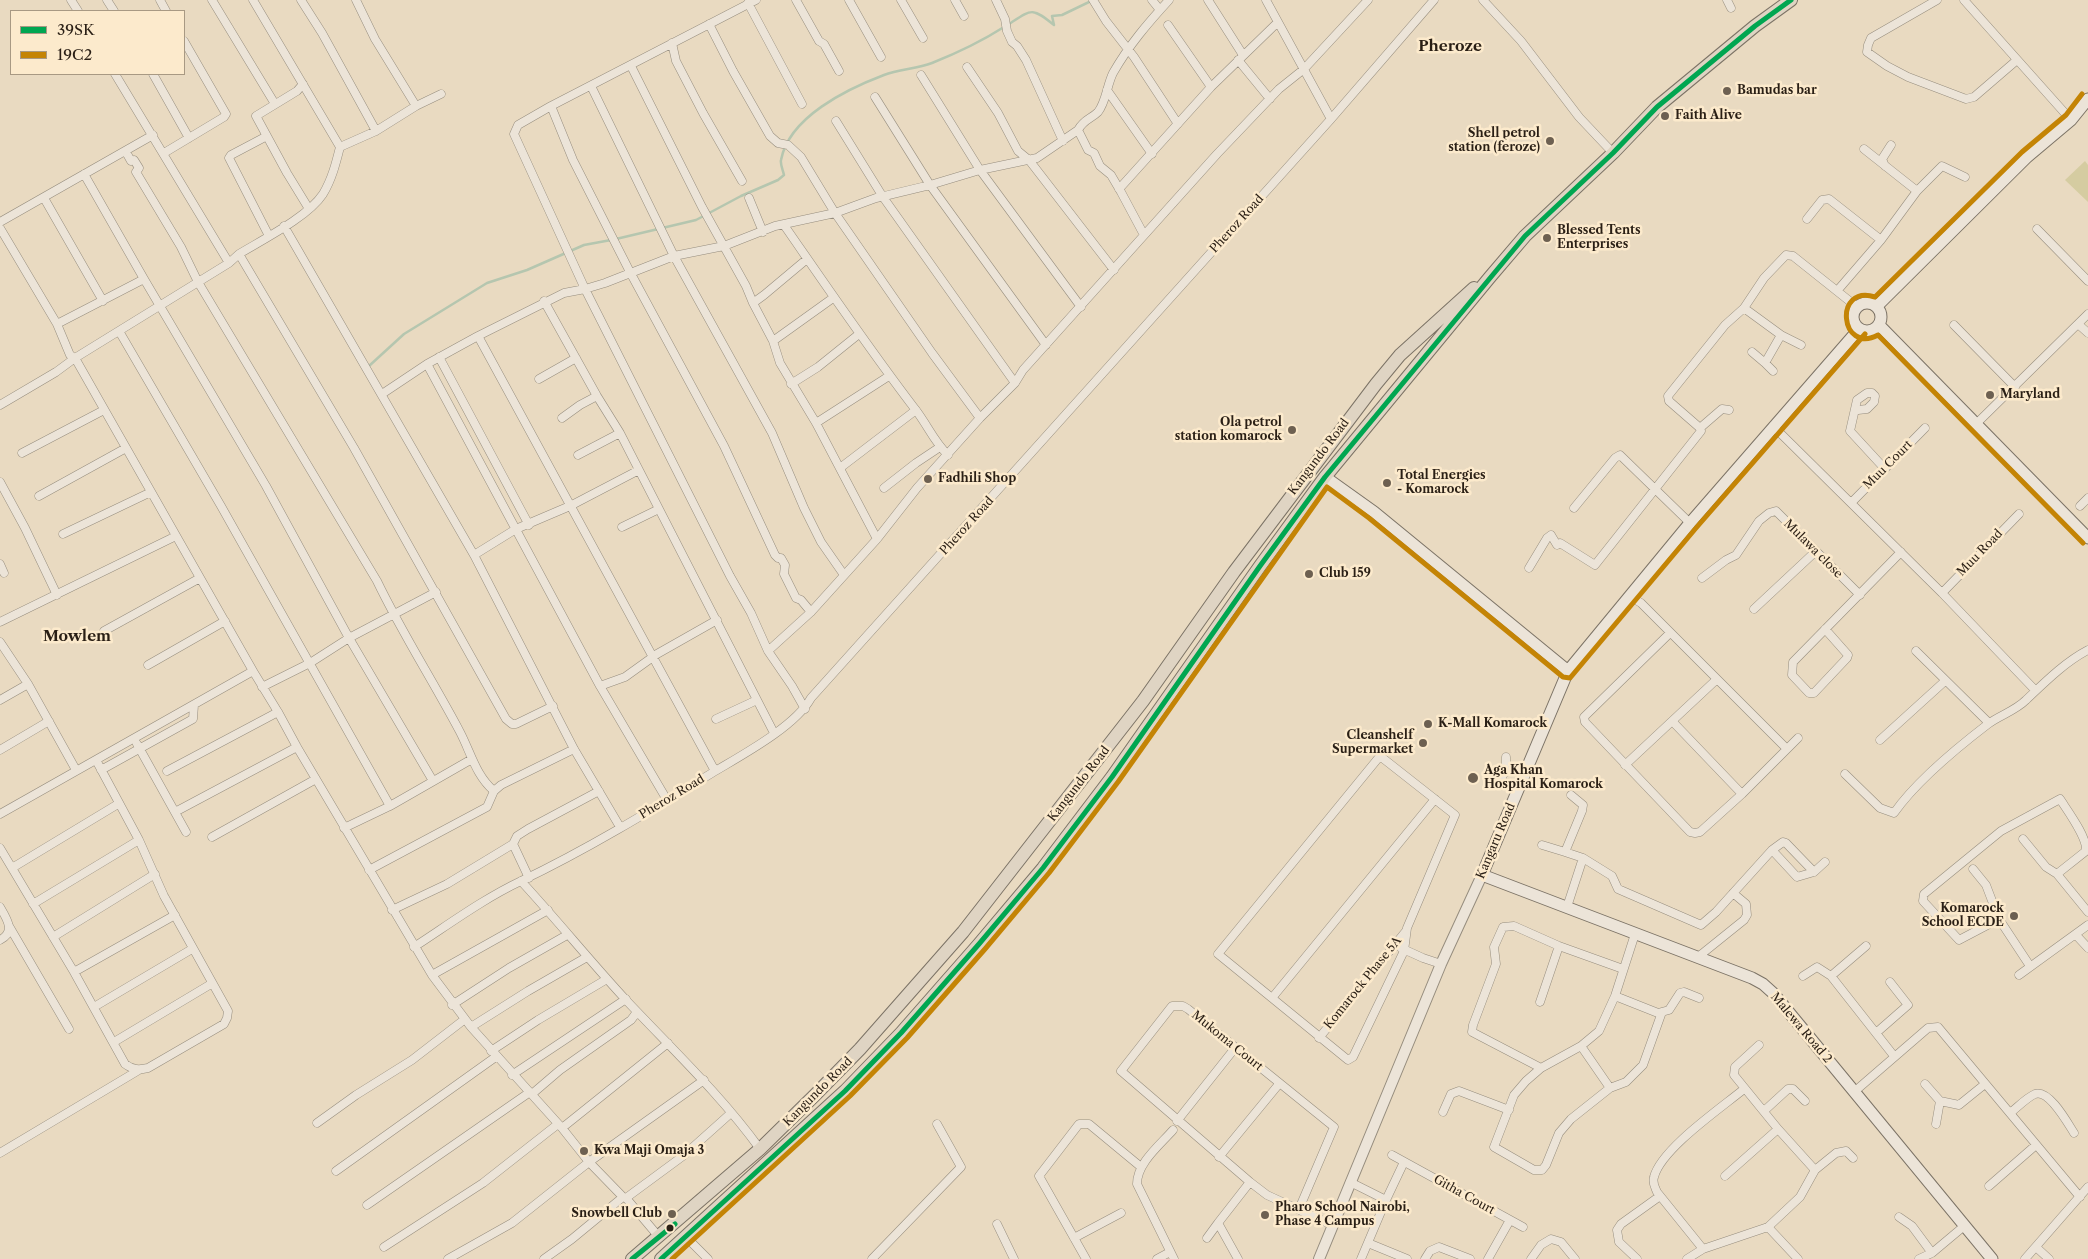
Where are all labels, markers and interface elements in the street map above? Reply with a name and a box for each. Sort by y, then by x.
legend [10,10,185,75]
text: 39SK [57,20,95,39]
district label: Pheroze [1418,38,1482,56]
text: 19C2 [57,45,92,64]
place label: Bamudas bar [1737,84,1817,98]
marker: Bamudas bar [1721,85,1733,97]
place label: Faith Alive [1675,109,1742,123]
marker: Faith Alive [1659,110,1671,122]
place label: Shell petrol station (feroze) [1448,127,1540,155]
marker: Shell petrol station (feroze) [1544,135,1556,147]
street label: Pheroz Road [1207,192,1267,256]
place label: Blessed Tents Enterprises [1557,224,1640,252]
marker: Blessed Tents Enterprises [1541,232,1553,244]
place label: Maryland [2000,388,2060,402]
marker: Maryland [1984,389,1996,401]
place label: Ola petrol station komarock [1175,416,1282,444]
street label: Kangundo Road [1286,416,1352,498]
marker: Ola petrol station komarock [1286,424,1298,436]
street label: Muu Court [1861,438,1915,492]
place label: Total Energies - Komarock [1397,469,1486,497]
place label: Fadhili Shop [938,472,1016,486]
marker: Fadhili Shop [922,473,934,485]
marker: Total Energies - Komarock [1381,477,1393,489]
street label: Pheroz Road [937,494,997,558]
street label: Mulawa close [1781,517,1845,581]
street label: Muu Road [1954,527,2006,579]
place label: Club 159 [1319,567,1371,581]
marker: Club 159 [1303,568,1315,580]
district label: Mowlem [43,628,111,646]
place label: K-Mall Komarock [1438,717,1547,731]
marker: K-Mall Komarock [1422,718,1434,730]
place label: Cleanshelf Supermarket [1332,729,1413,757]
marker: Cleanshelf Supermarket [1417,737,1429,749]
street label: Kangundo Road [1045,743,1113,825]
place label: Aga Khan Hospital Komarock [1484,764,1603,792]
marker: Aga Khan Hospital Komarock [1466,771,1480,785]
street label: Pheroz Road [637,772,707,822]
street label: Kangaru Road [1474,801,1518,881]
place label: Komarock School ECDE [1922,902,2004,930]
marker: Komarock School ECDE [2008,910,2020,922]
street label: Komarock Phase 5A [1321,934,1405,1032]
street label: Malewa Road 2 [1767,990,1835,1066]
street label: Mukoma Court [1189,1008,1265,1074]
street label: Kangundo Road [780,1054,856,1130]
place label: Kwa Maji Omaja 3 [594,1144,704,1158]
marker: Kwa Maji Omaja 3 [578,1145,590,1157]
street label: Githa Court [1431,1172,1497,1218]
place label: Pharo School Nairobi, Phase 4 Campus [1275,1201,1410,1229]
place label: Snowbell Club [571,1207,662,1221]
marker: Snowbell Club [666,1208,678,1220]
marker: Pharo School Nairobi, Phase 4 Campus [1259,1209,1271,1221]
unlabelled marker [665,1223,675,1233]

